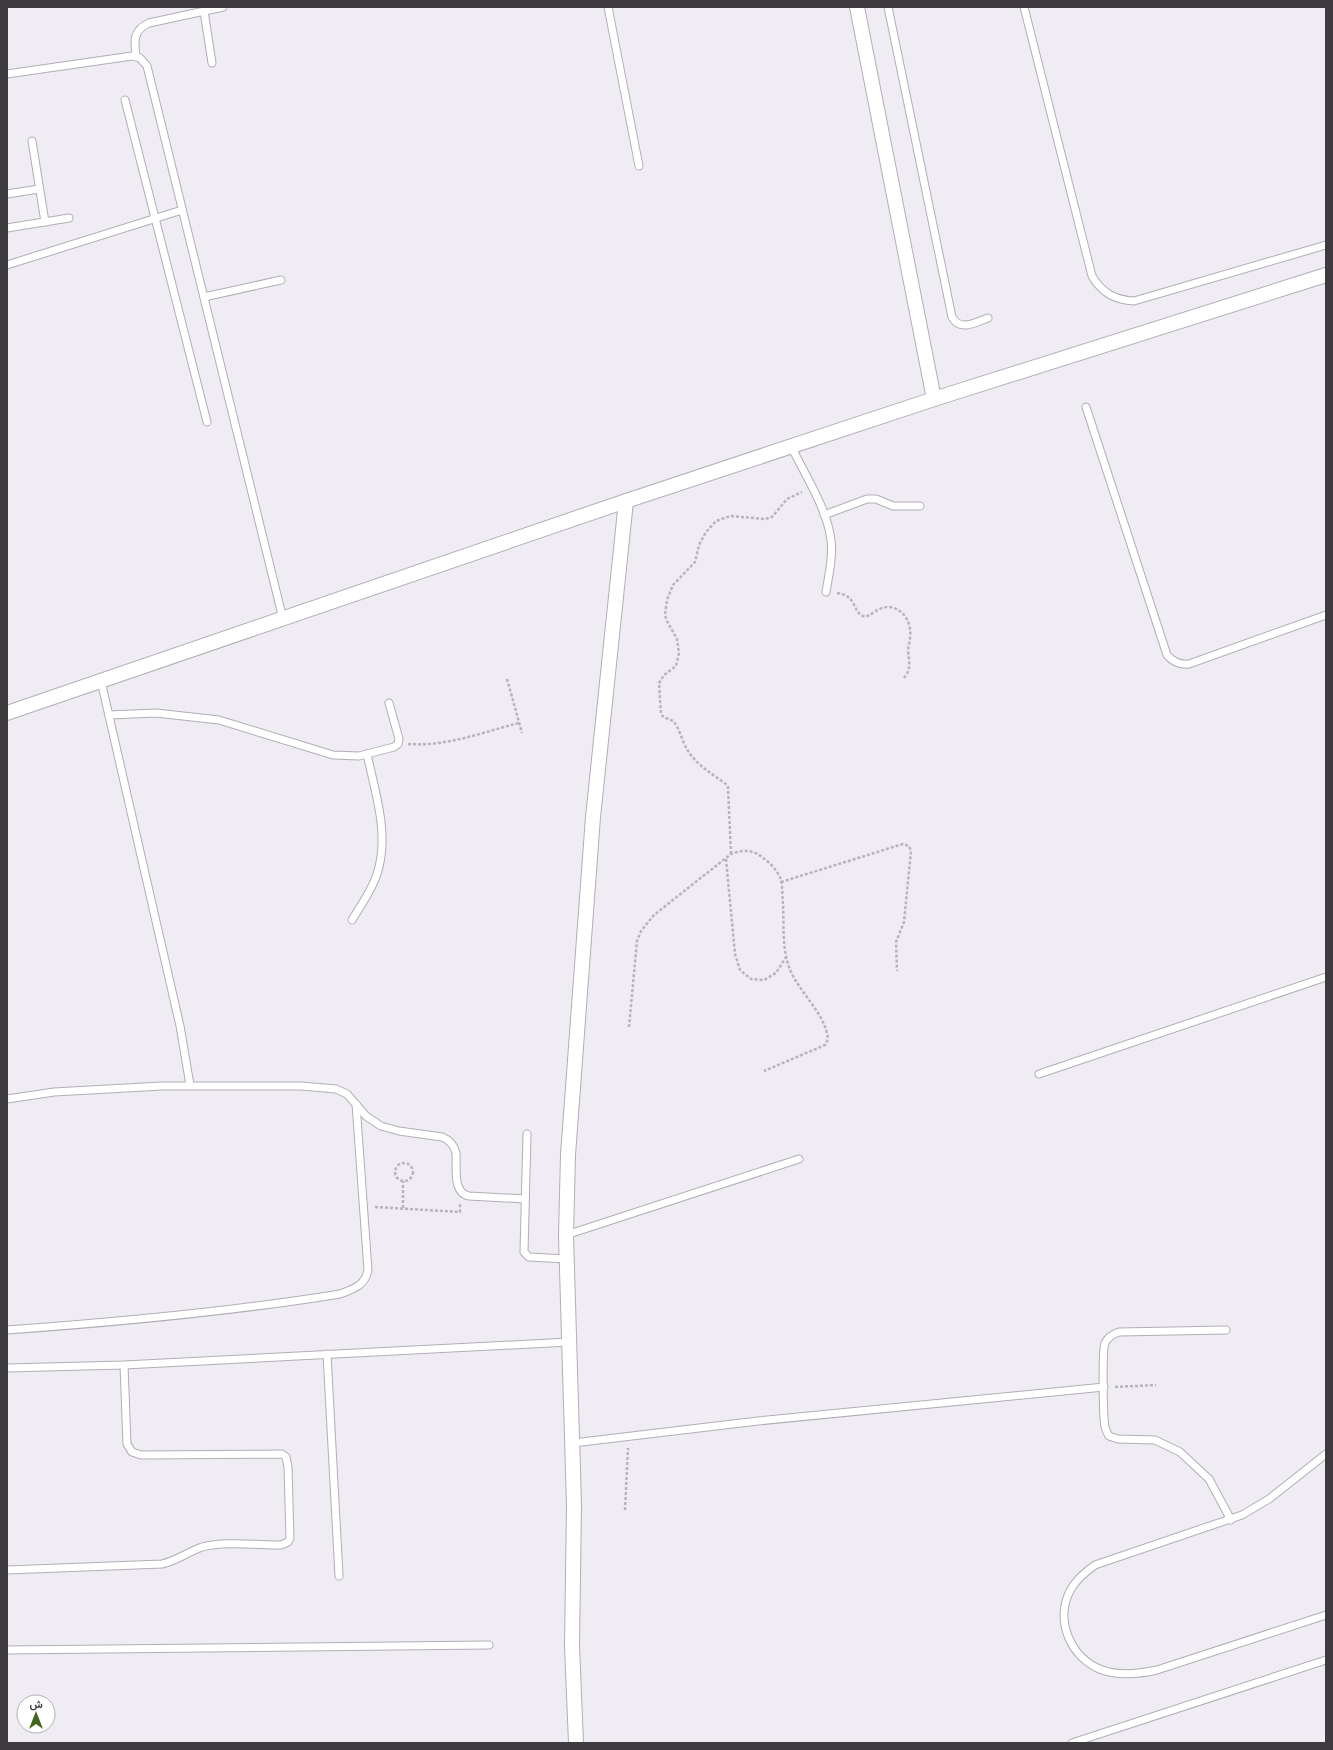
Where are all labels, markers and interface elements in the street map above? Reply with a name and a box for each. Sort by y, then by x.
north arrow [16,1694,56,1734]
text: ش [29,1696,43,1712]

